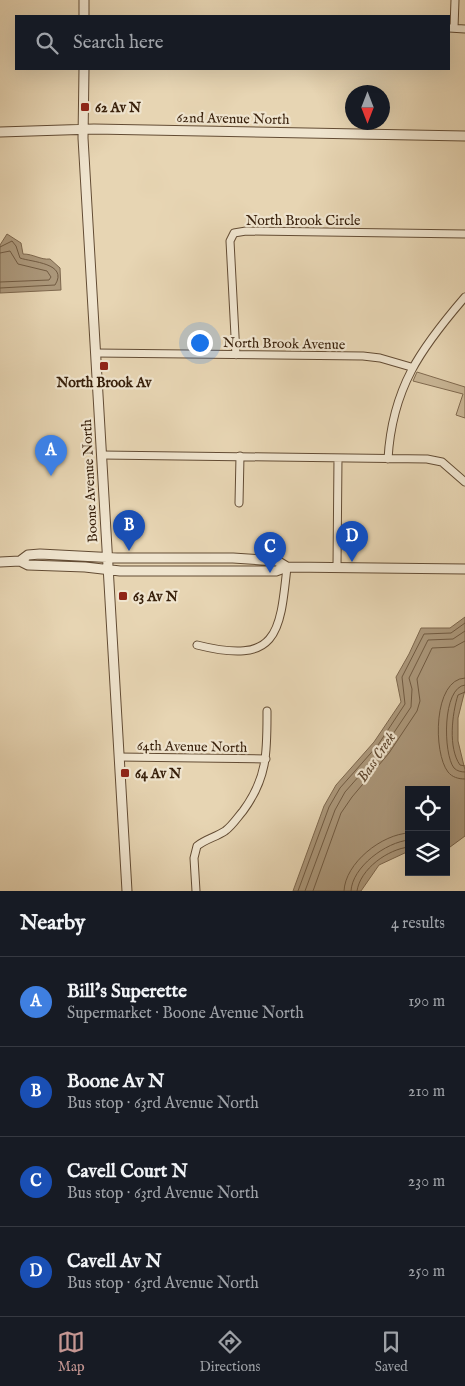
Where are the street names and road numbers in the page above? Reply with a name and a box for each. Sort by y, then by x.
street label: 62nd Avenue North [176,109,290,129]
street label: North Brook Circle [246,212,361,230]
street label: North Brook Avenue [223,334,346,354]
street label: Boone Avenue North [78,418,102,543]
street label: 64th Avenue North [137,737,248,757]

